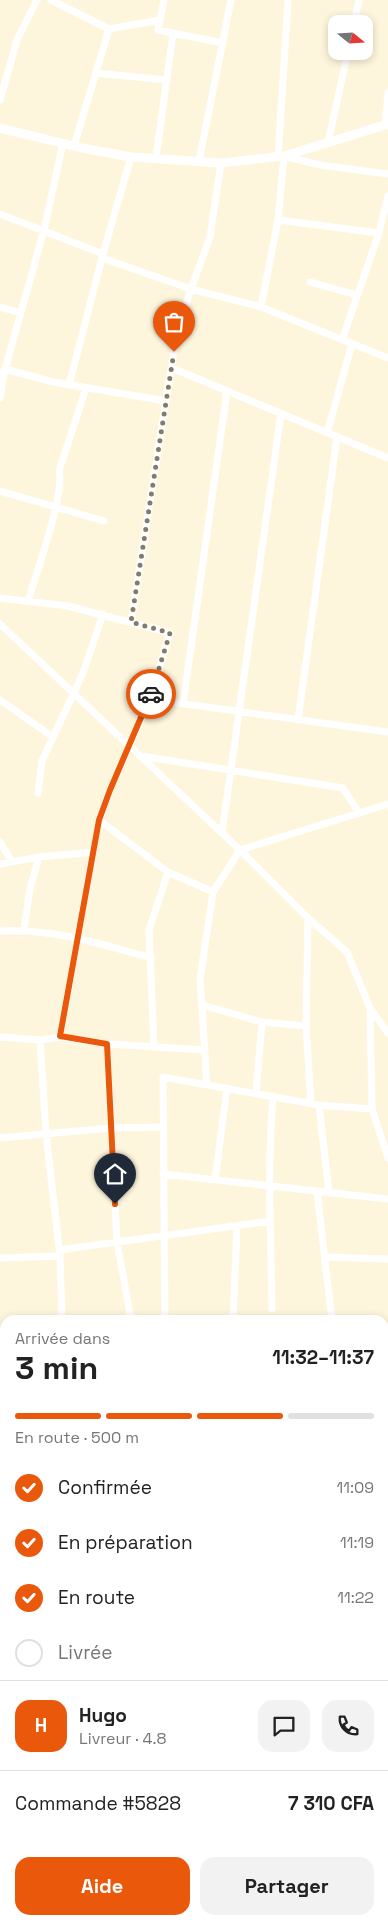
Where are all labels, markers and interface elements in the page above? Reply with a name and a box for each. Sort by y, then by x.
north arrow [328,15,372,60]
map controls [328,15,373,60]
pin [153,301,195,352]
icon: bag [160,308,188,336]
courier [126,669,176,719]
icon: car [137,680,165,708]
pin [94,1153,136,1204]
icon: home [101,1160,129,1188]
text: Arrivée dans [15,1328,110,1349]
text: 11:32–11:37 [272,1345,374,1370]
text: 3 min [15,1348,98,1388]
text: En route · 500 m [15,1427,139,1448]
icon: check [15,1474,43,1502]
text: Confirmée [58,1475,152,1500]
text: 11:09 [337,1477,374,1498]
icon: check [15,1529,43,1557]
text: En préparation [58,1530,193,1555]
text: 11:19 [340,1532,374,1553]
icon: check [15,1584,43,1612]
text: En route [58,1585,135,1610]
text: 11:22 [337,1587,374,1608]
text: Livrée [58,1640,113,1665]
button: chat [258,1700,310,1752]
button: phone [322,1700,374,1752]
text: Hugo [79,1703,127,1728]
text: H [35,1713,47,1738]
text: Livreur · 4.8 [79,1728,167,1749]
text: Commande #5828 [15,1791,181,1816]
text: 7 310 CFA [288,1791,374,1816]
button: Aide [15,1857,190,1915]
button: Partager [200,1857,374,1915]

